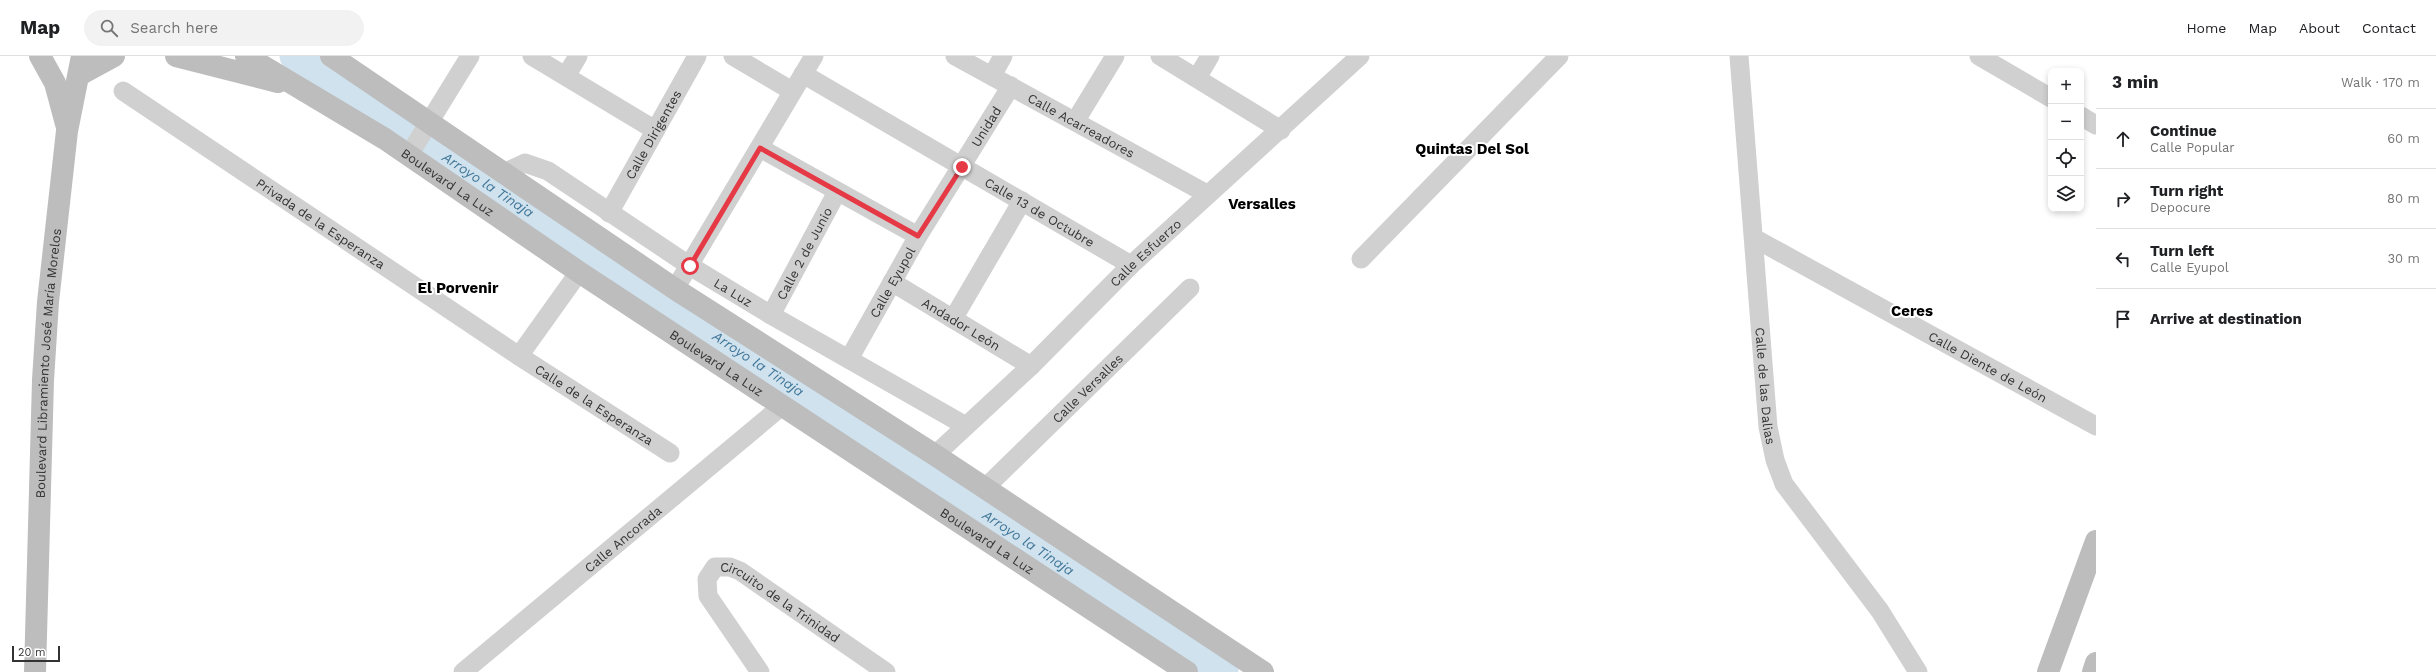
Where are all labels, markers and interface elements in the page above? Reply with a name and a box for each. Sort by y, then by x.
search box [84,10,364,46]
text: Map [20,16,60,39]
icon: search [98,17,120,39]
text: Search here [130,19,218,37]
text: Home [2186,20,2226,36]
text: Map [2248,20,2277,36]
text: About [2299,20,2340,36]
text: Contact [2362,20,2416,36]
map controls [2048,68,2084,212]
button: + [2048,68,2084,104]
text: 3 min [2112,72,2158,92]
text: Walk · 170 m [2341,75,2420,90]
street label: Calle Dirigentes [622,87,684,182]
street label: Calle Acarreadores [1025,90,1137,161]
street label: Unidad [968,104,1004,149]
button: − [2048,104,2084,140]
text: Continue [2150,122,2217,140]
icon: ahead [2112,128,2134,150]
text: 60 m [2387,131,2420,146]
district label: Quintas Del Sol [1415,140,1529,158]
button: locate [2048,140,2084,176]
text: Calle Popular [2150,140,2235,155]
street label: Boulevard La Luz [398,145,497,219]
water label: Arroyo la Tinaja [439,148,537,221]
route end [953,158,971,176]
street label: Calle 13 de Octubre [982,174,1097,250]
street label: Privada de la Esperanza [254,175,389,272]
button: layers [2048,176,2084,212]
text: Turn right [2150,182,2223,200]
icon: right [2112,188,2134,210]
text: 80 m [2387,191,2420,206]
district label: Versalles [1228,195,1296,213]
text: Depocure [2150,200,2211,215]
street label: Calle 2 de Junio [773,204,835,302]
street label: Calle Esfuerzo [1107,216,1184,289]
street label: Boulevard Libramiento José María Morelos [32,227,64,499]
text: Turn left [2150,242,2214,260]
street label: Calle Eyupol [866,244,918,320]
icon: left [2112,248,2134,270]
text: 30 m [2388,251,2420,266]
route start [681,257,699,275]
text: Calle Eyupol [2150,260,2229,275]
street label: La Luz [711,275,755,309]
district label: El Porvenir [418,279,499,297]
street label: Andador León [920,295,1003,353]
district label: Ceres [1891,302,1933,320]
icon: arrive [2112,308,2134,330]
text: Arrive at destination [2150,310,2302,328]
street label: Boulevard La Luz [667,326,767,399]
water label: Arroyo la Tinaja [709,327,807,400]
street label: Calle de las Dalias [1753,327,1779,446]
street label: Calle Diente de León [1926,328,2050,405]
street label: Calle Versalles [1049,350,1126,426]
street label: Calle de la Esperanza [532,361,657,448]
street label: Calle Ancorada [581,502,665,575]
street label: Boulevard La Luz [938,504,1037,577]
water label: Arroyo la Tinaja [979,506,1077,579]
street label: Circuito de la Trinidad [720,560,843,645]
scale bar [12,644,60,663]
text: 20 m [18,646,46,659]

